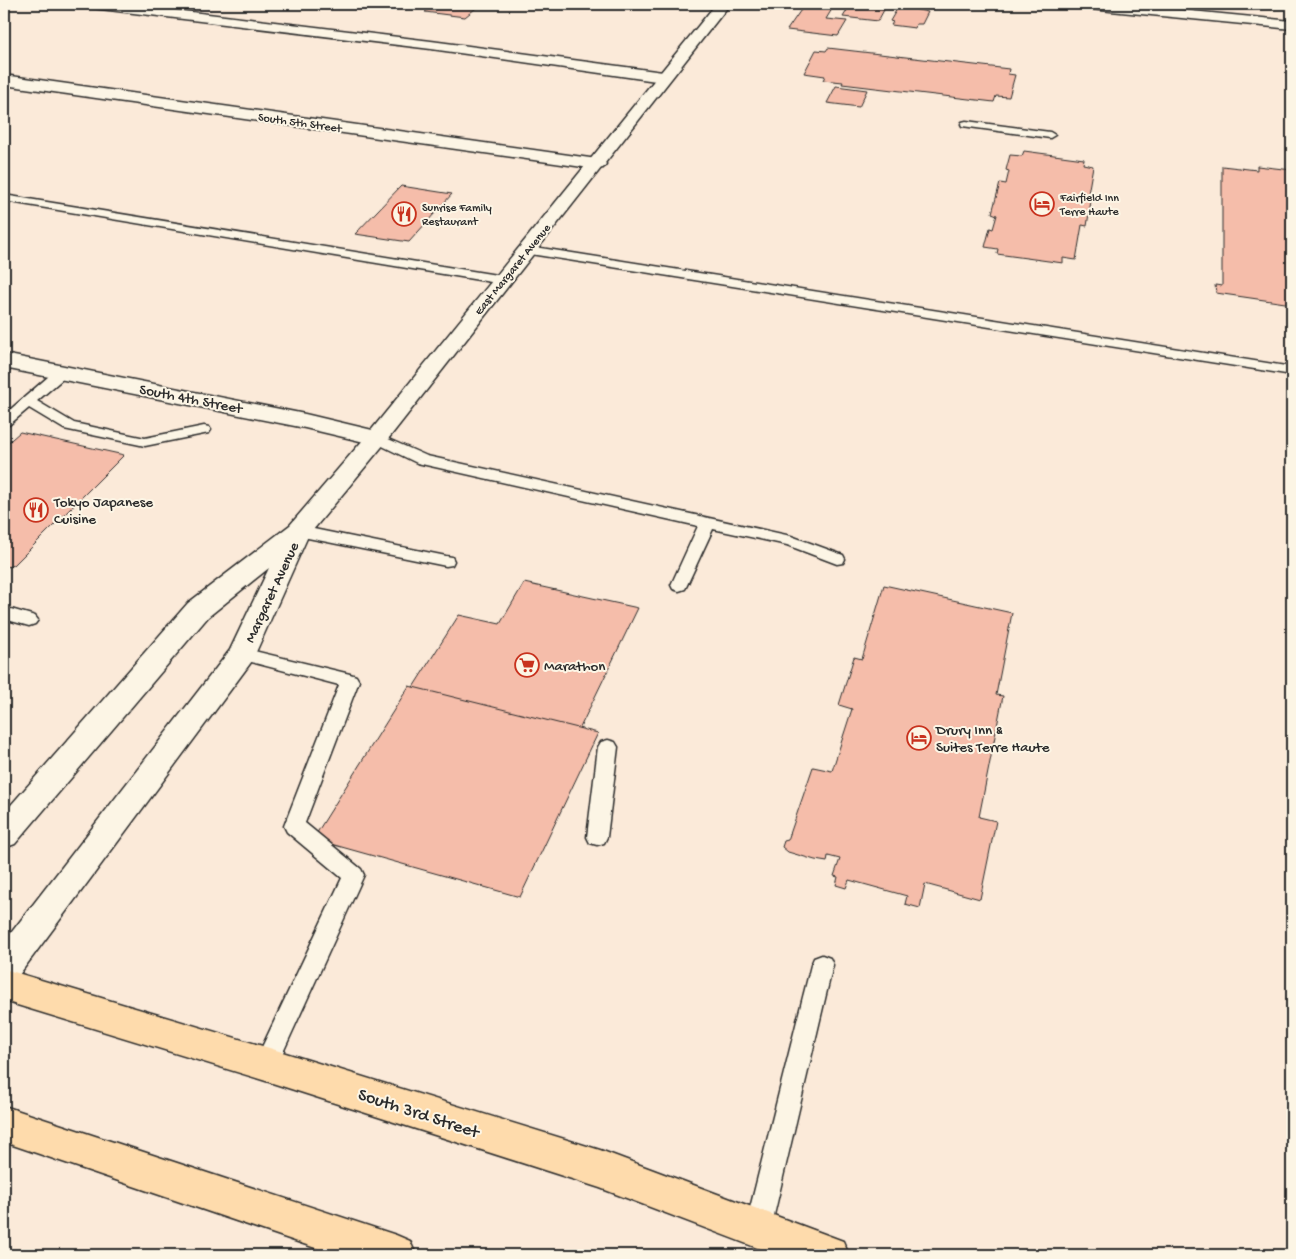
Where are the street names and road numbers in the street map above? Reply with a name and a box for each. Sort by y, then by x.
street label: South 5th Street [257,111,343,137]
street label: East Margaret Avenue [472,221,555,319]
street label: South 4th Street [138,381,245,419]
street label: Margaret Avenue [242,540,304,646]
street label: South 3rd Street [355,1085,483,1144]

